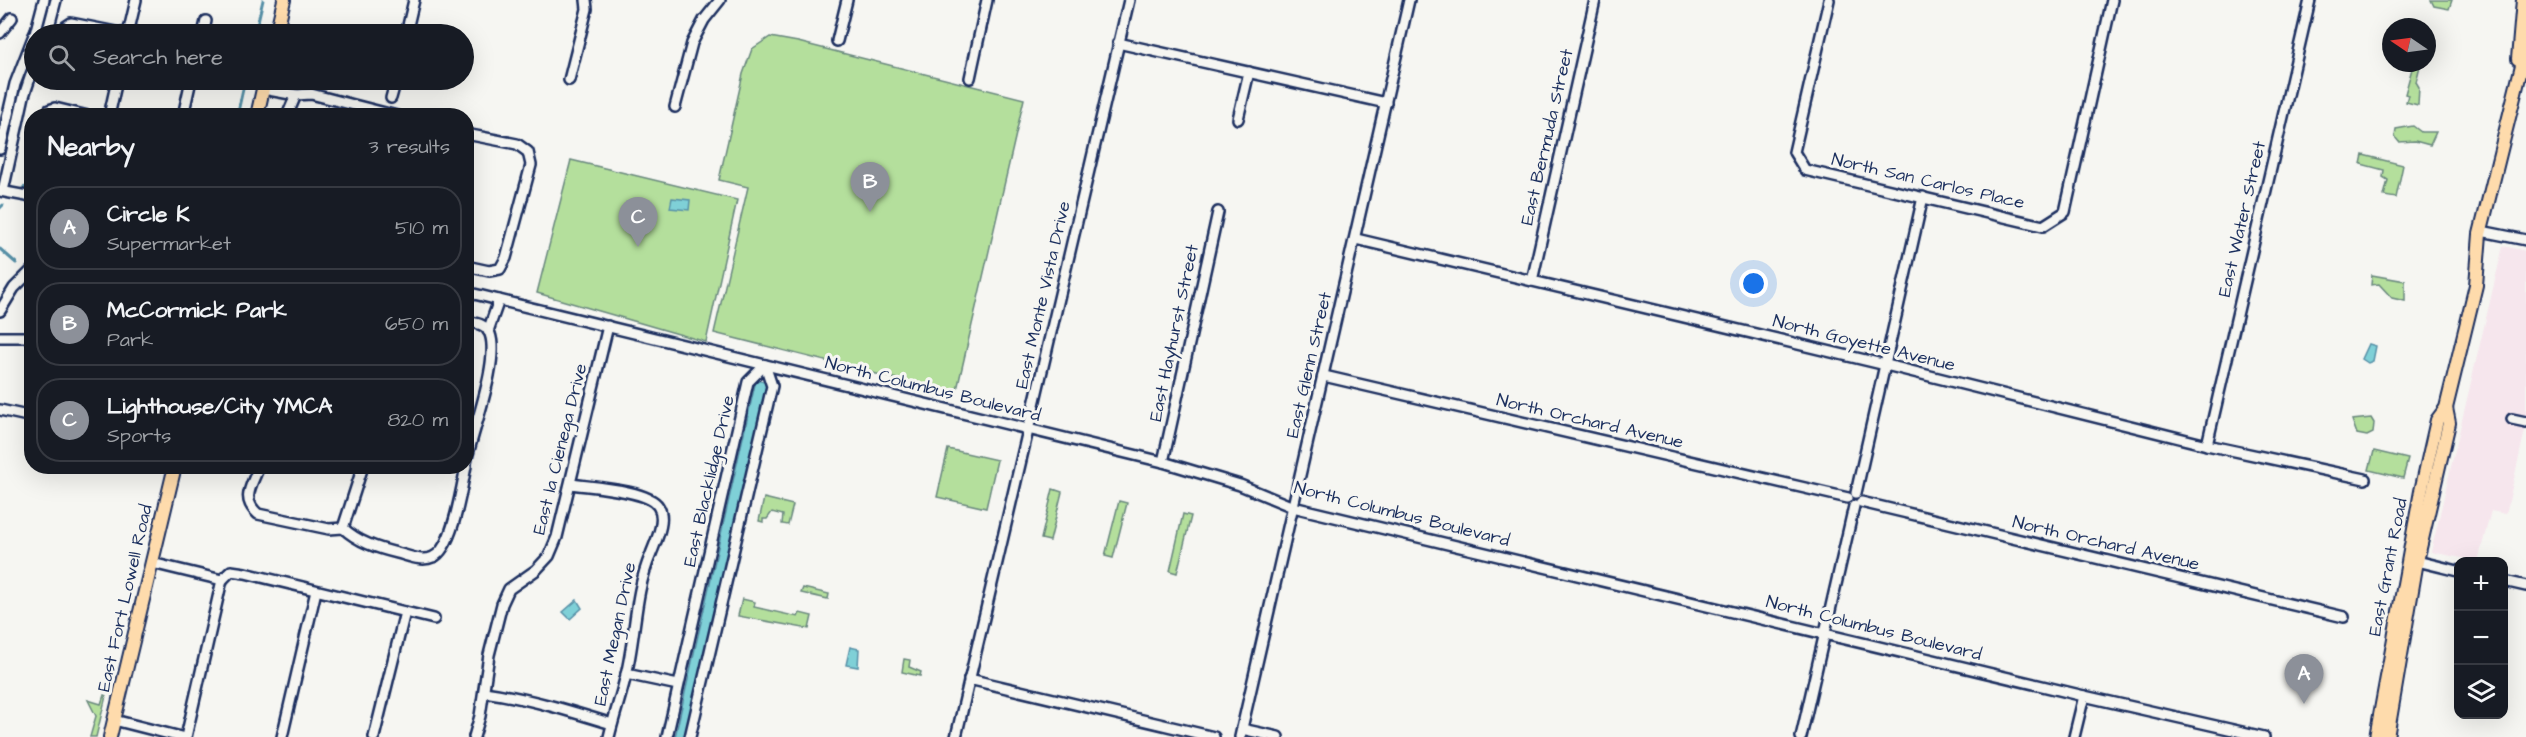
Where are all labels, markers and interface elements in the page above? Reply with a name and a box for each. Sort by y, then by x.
north arrow [2382,18,2436,72]
search box [24,24,474,90]
icon: search [45,41,78,74]
text: Search here [93,42,223,73]
street label: East Bermuda Street [1515,46,1580,228]
text: Nearby [48,129,135,165]
text: 3 results [368,133,450,161]
street label: East Water Street [2212,138,2272,299]
street label: North San Carlos Place [1829,147,2027,215]
pin: B [850,162,890,212]
pin: C [618,198,658,247]
text: Circle K [107,199,189,230]
street label: East Monte Vista Drive [1009,199,1077,391]
text: A [63,214,76,242]
text: 510 m [395,214,448,242]
text: Supermarket [107,230,231,258]
street label: East Hayhurst Street [1143,242,1206,424]
your location [1739,269,1768,298]
street label: East Glenn Street [1280,289,1338,440]
text: McCormick Park [107,295,287,326]
street label: North Goyette Avenue [1770,308,1958,379]
text: B [62,310,77,338]
text: 650 m [385,310,448,338]
text: Park [107,326,153,354]
street label: North Columbus Boulevard [823,350,1043,428]
street label: East la Cienega Drive [527,361,594,537]
street label: North Orchard Avenue [1494,387,1686,455]
text: Lighthouse/City YMCA [107,391,332,422]
street label: East Blacklidge Drive [677,393,742,569]
text: C [62,406,77,434]
text: 820 m [387,406,448,434]
text: Sports [107,422,171,450]
street label: North Columbus Boulevard [1292,475,1512,553]
street label: East Grant Road [2362,496,2414,638]
street label: East Fort Lowell Road [91,502,159,694]
street label: North Orchard Avenue [2010,509,2202,577]
map controls [2454,557,2508,719]
button: + [2454,557,2508,611]
street label: East Megan Drive [588,560,643,708]
street label: North Columbus Boulevard [1764,589,1984,667]
button: − [2454,611,2508,665]
pin: A [2284,654,2324,704]
button: layers [2454,665,2508,719]

